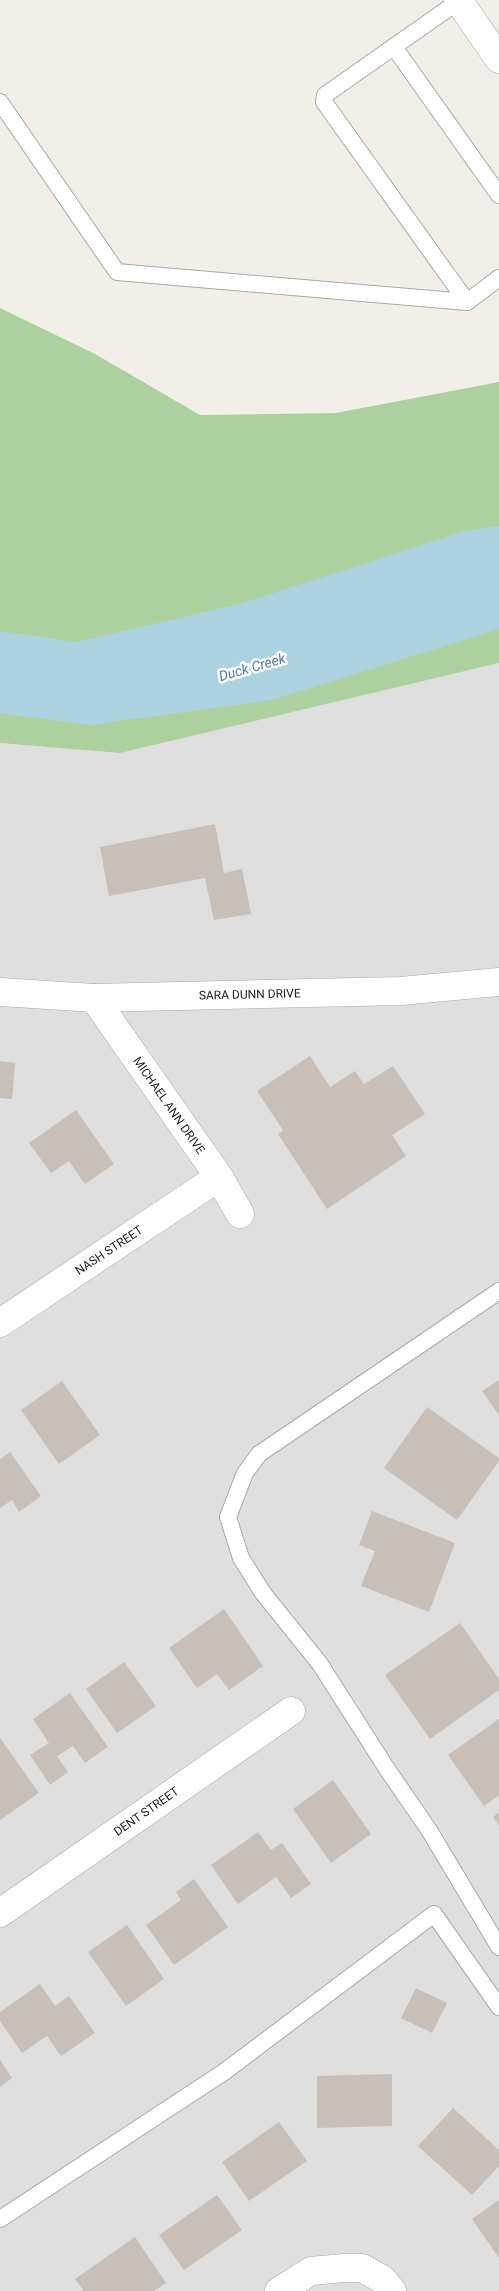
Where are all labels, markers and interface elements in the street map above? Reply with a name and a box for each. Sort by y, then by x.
water label: Duck Creek [217,650,288,684]
street label: SARA DUNN DRIVE [199,986,301,1003]
street label: MICHAEL ANN DRIVE [130,1054,208,1157]
street label: NASH STREET [73,1223,145,1278]
street label: DENT STREET [111,1784,181,1839]

